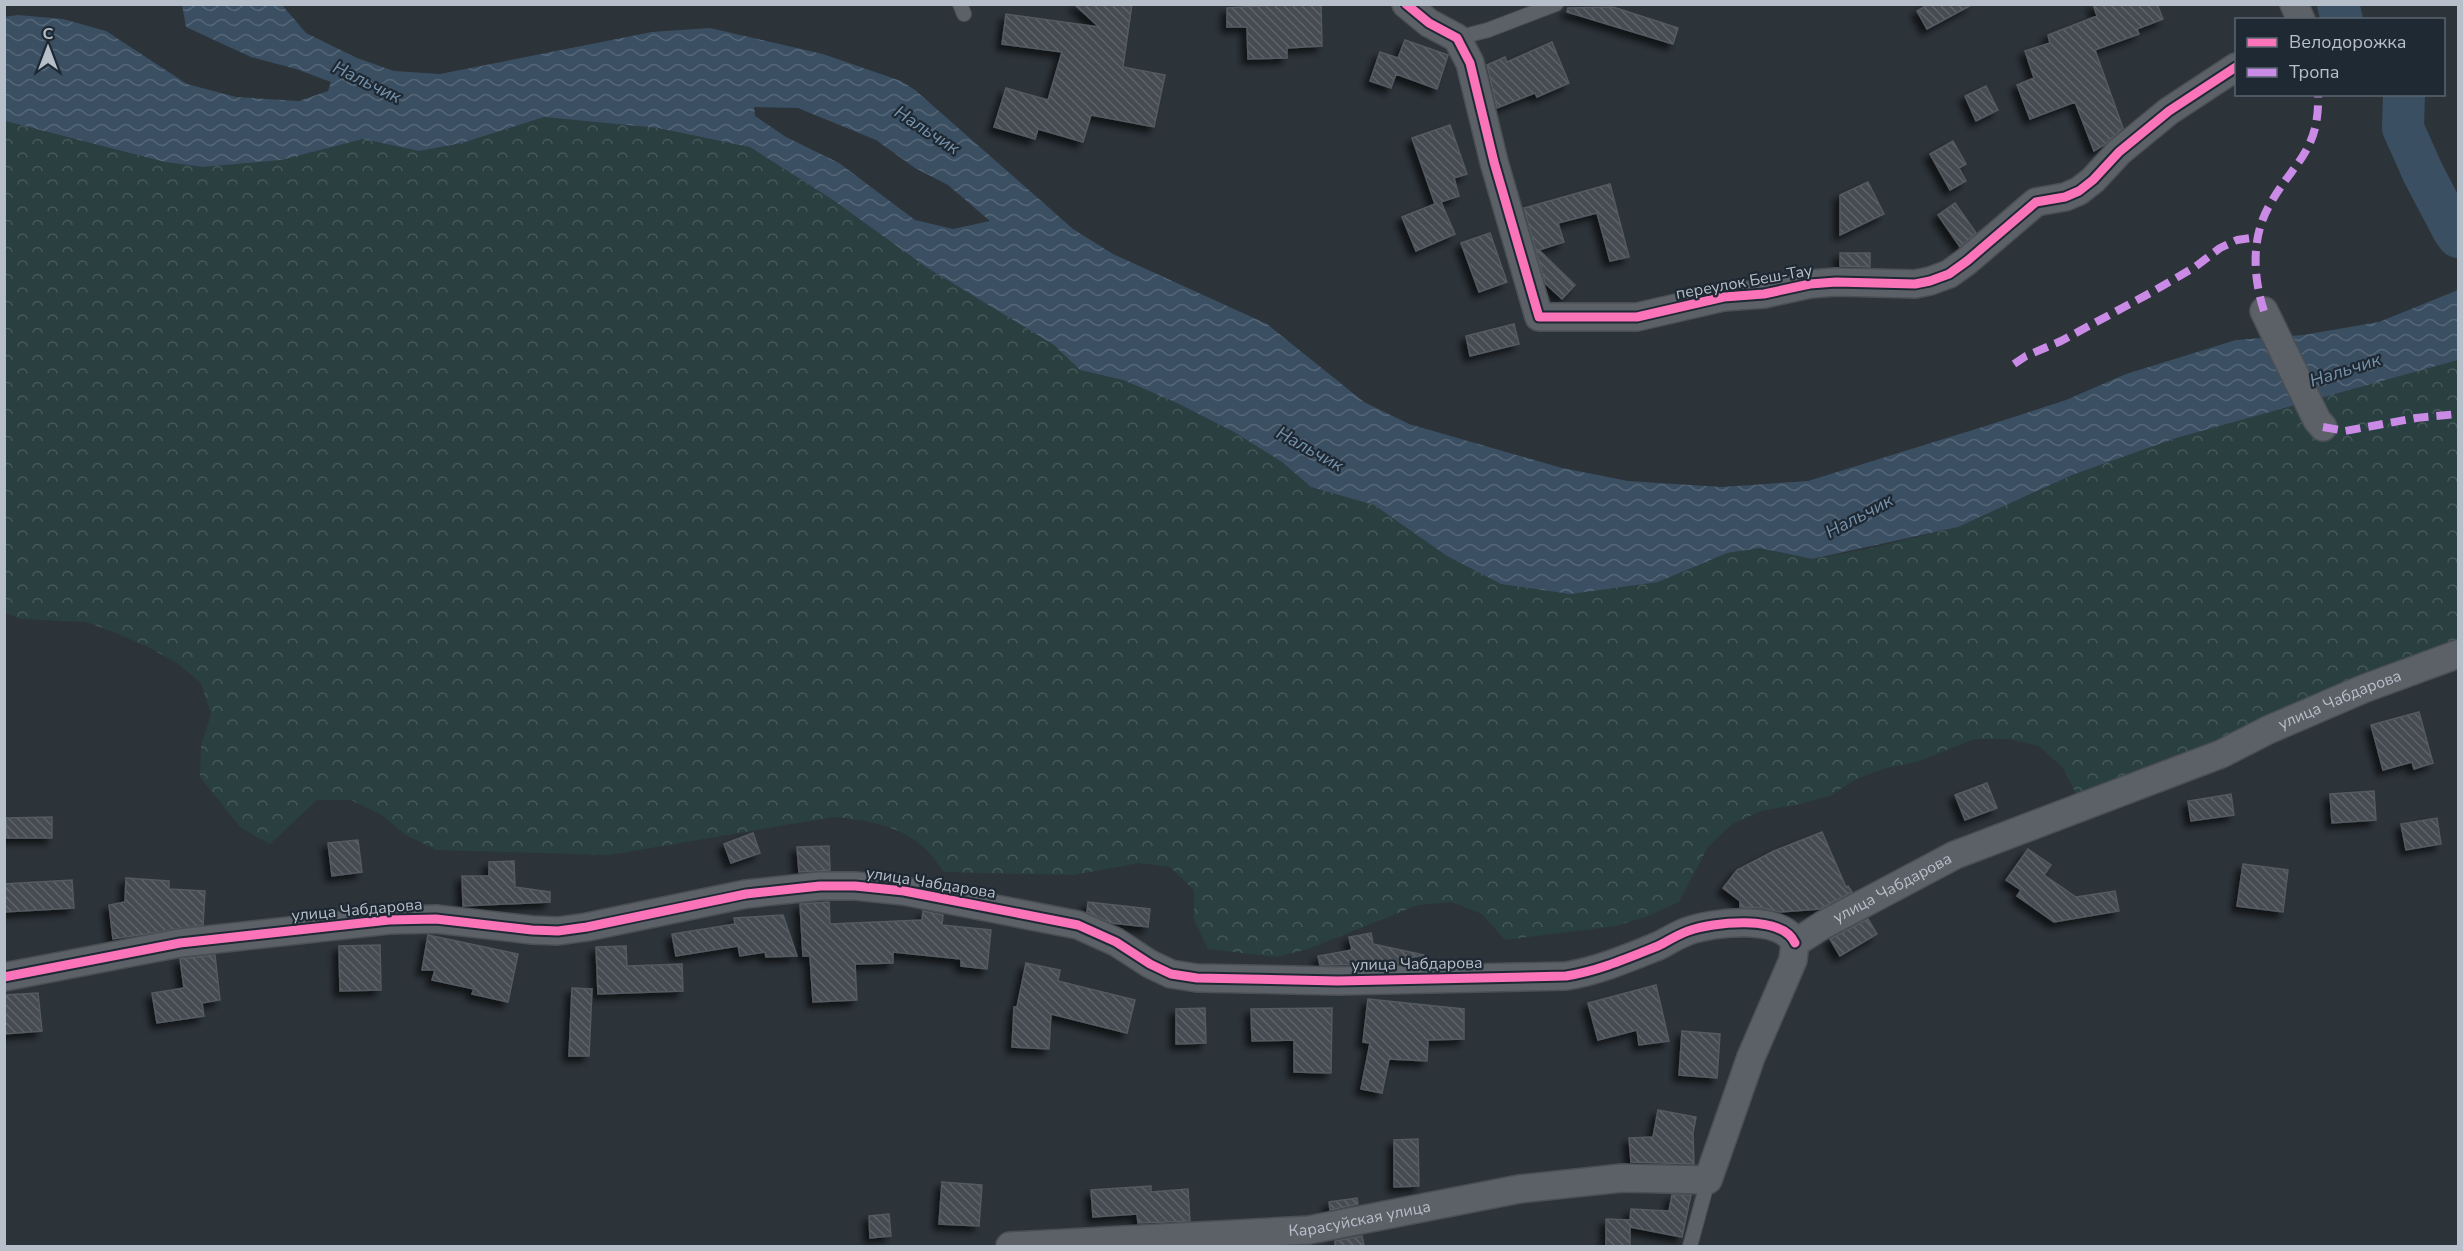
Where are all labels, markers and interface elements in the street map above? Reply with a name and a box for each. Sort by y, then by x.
north arrow [18,18,78,78]
legend [2235,18,2445,96]
text: С [43,23,54,45]
text: Велодорожка [2289,30,2406,54]
water label: Нальчик [329,55,406,109]
text: Тропа [2289,60,2340,84]
water label: Нальчик [890,100,965,160]
street label: переулок Беш-Тау [1674,259,1815,305]
water label: Нальчик [2306,347,2384,393]
water label: Нальчик [1272,421,1348,478]
water label: Нальчик [1821,488,1897,544]
street label: улица Чабдарова [2275,665,2405,735]
street label: улица Чабдарова [1829,848,1956,929]
street label: улица Чабдарова [864,862,998,904]
street label: улица Чабдарова [291,893,423,927]
street label: улица Чабдарова [1351,952,1483,976]
street label: Карасуйская улица [1288,1195,1433,1242]

